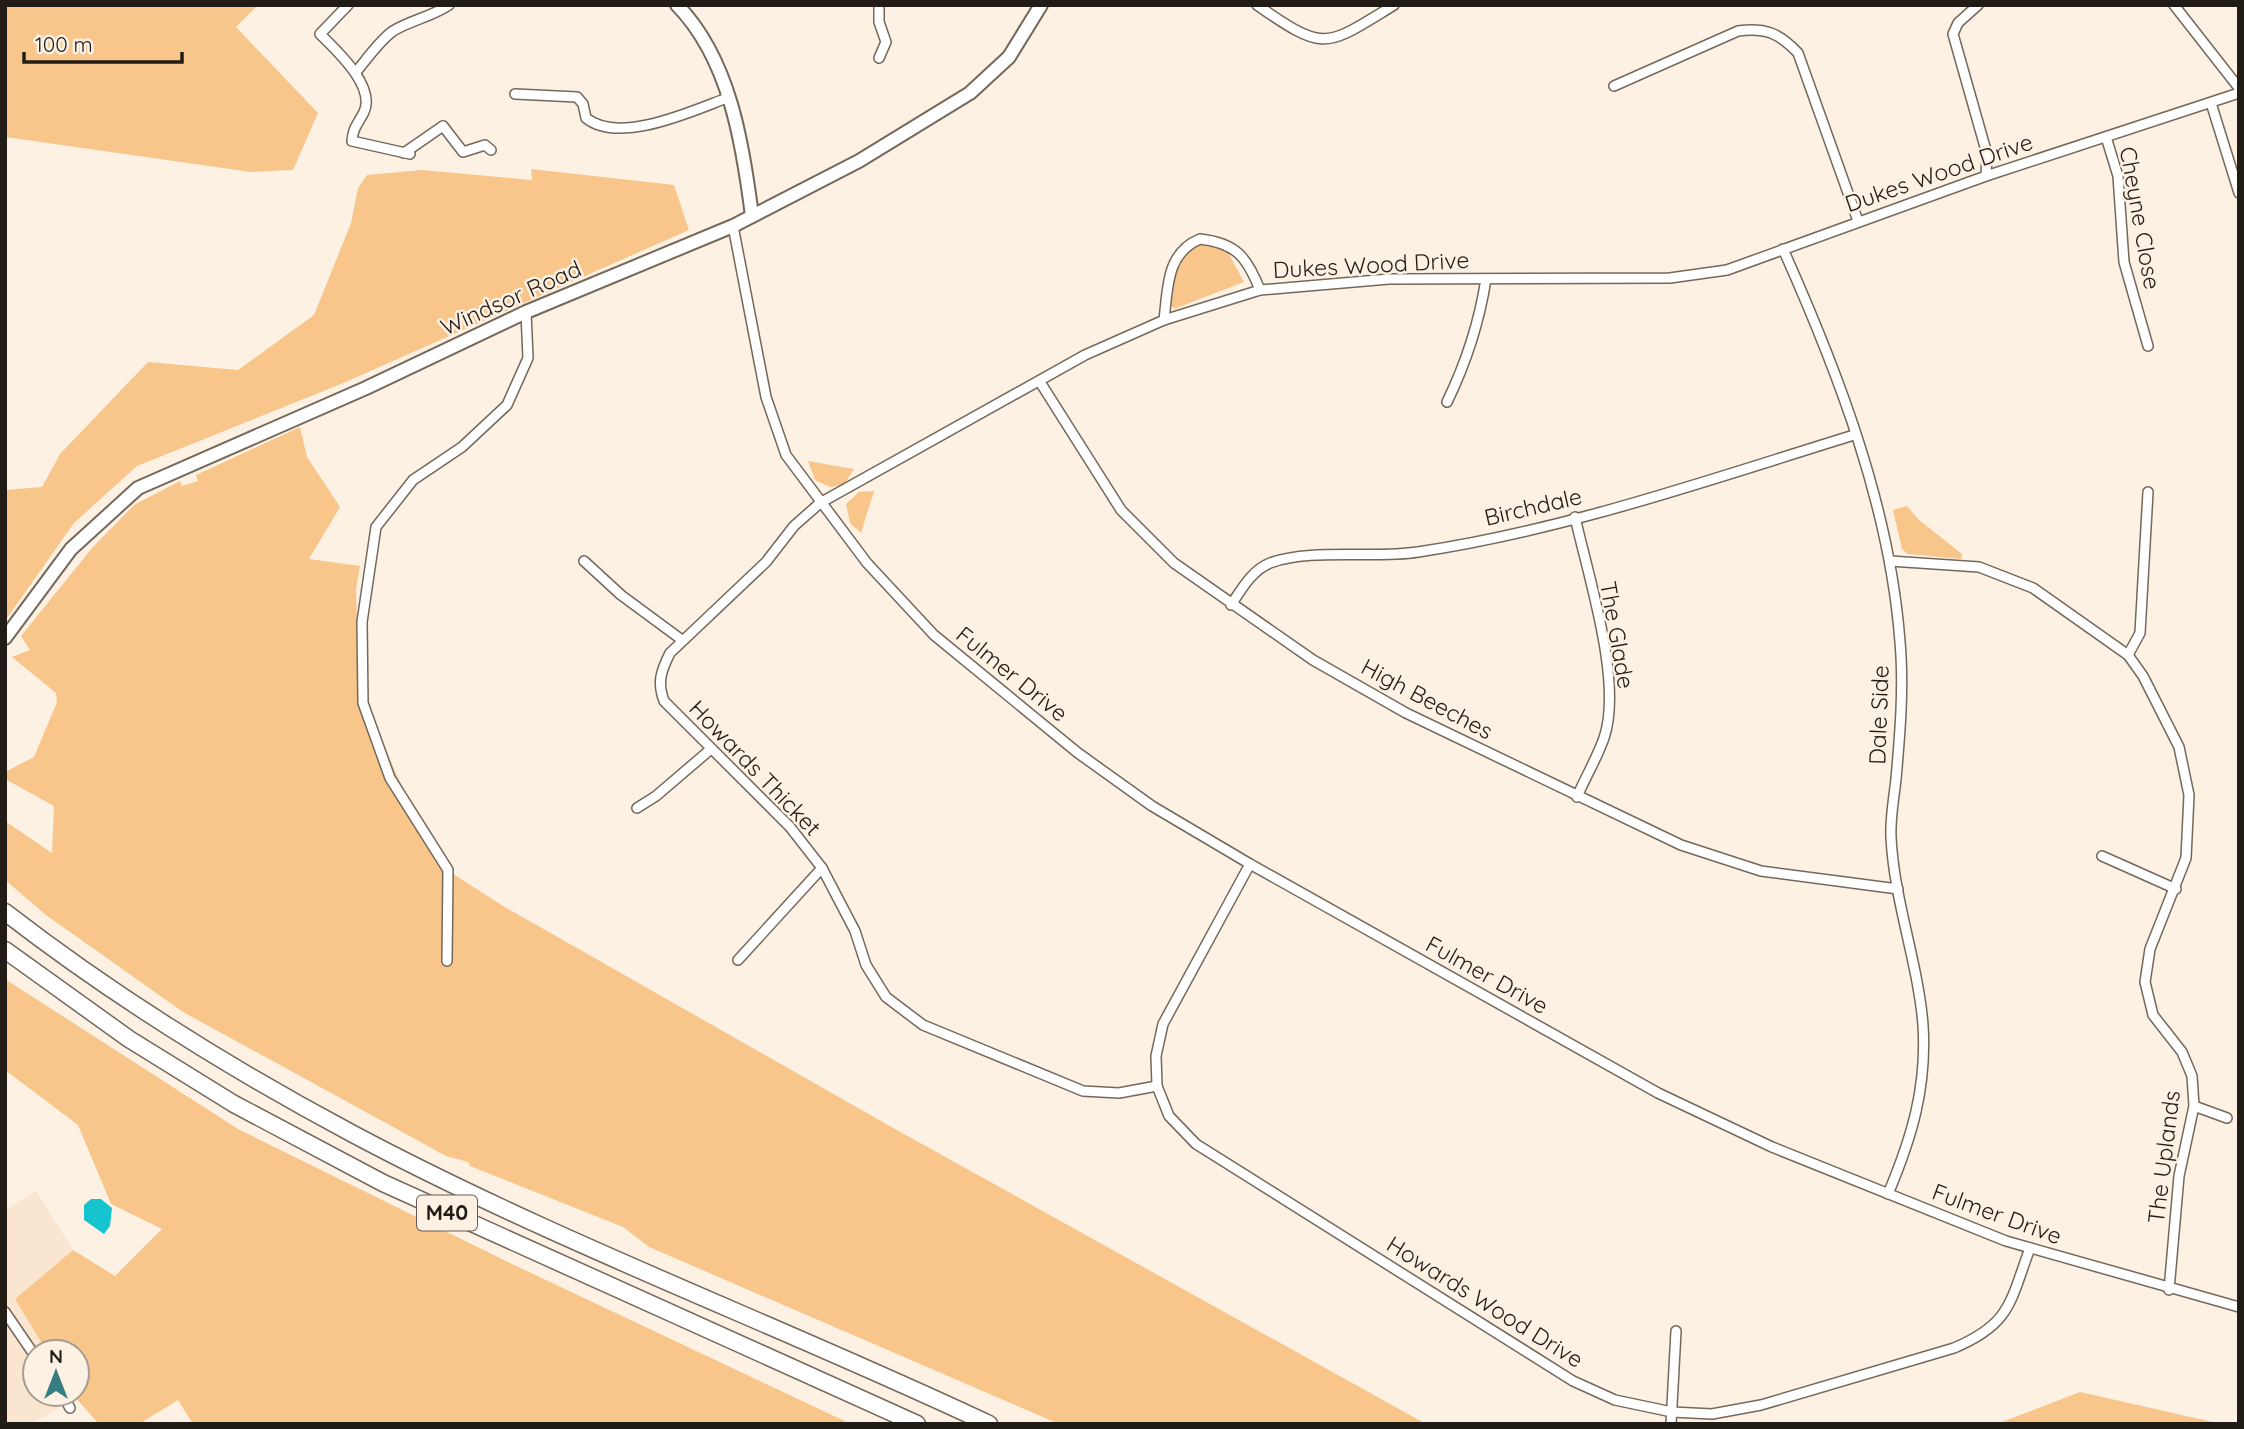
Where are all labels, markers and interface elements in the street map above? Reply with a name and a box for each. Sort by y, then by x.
scale bar [24,21,182,65]
text: 100 m [35,31,93,57]
street label: Dukes Wood Drive [1841,127,2037,218]
street label: Cheyne Close [2114,144,2167,292]
street label: Dukes Wood Drive [1272,245,1470,284]
street label: Windsor Road [436,254,586,342]
street label: Birchdale [1481,481,1584,532]
street label: The Glade [1594,579,1641,691]
street label: Fulmer Drive [951,620,1074,728]
street label: High Beeches [1356,652,1498,745]
street label: Dale Side [1862,665,1895,765]
street label: Howards Thicket [683,694,828,842]
street label: Fulmer Drive [1421,929,1554,1020]
street label: The Uplands [2141,1089,2186,1225]
street label: Fulmer Drive [1929,1177,2066,1250]
road number: M40 [417,1196,477,1230]
street label: Howards Wood Drive [1382,1229,1589,1374]
north arrow [21,1338,91,1408]
text: N [49,1344,63,1368]

